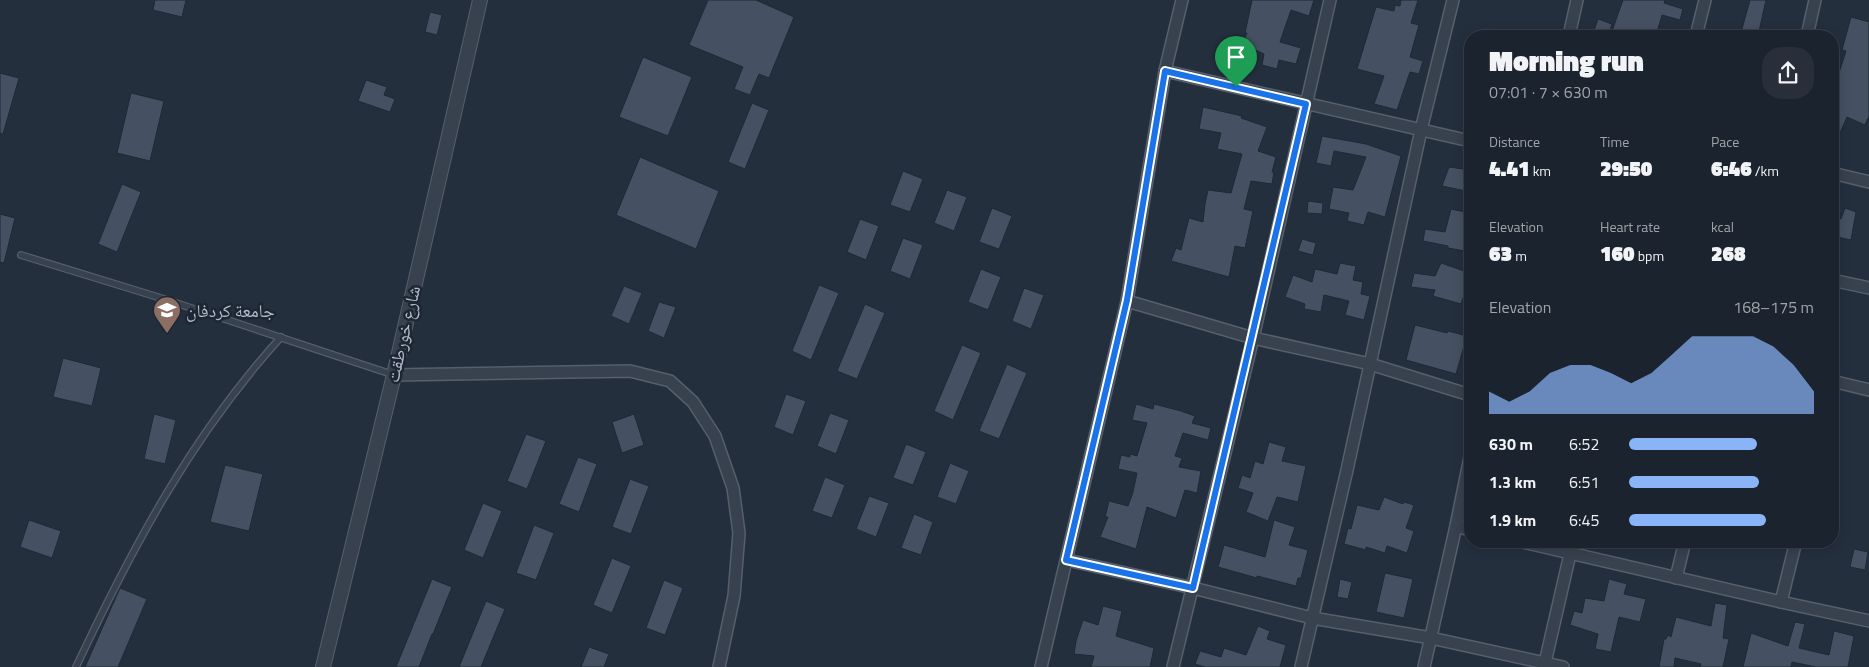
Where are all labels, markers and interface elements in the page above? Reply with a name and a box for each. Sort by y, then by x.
pin [1215,36,1257,87]
text: Morning run [1489,39,1644,82]
icon: arrive [1222,43,1250,71]
button: share [1762,47,1814,99]
text: 07:01 · 7 × 630 m [1489,80,1608,104]
text: Distance [1489,131,1540,152]
text: Time [1600,131,1629,152]
text: Pace [1711,131,1739,152]
text: 4.41 [1489,152,1530,184]
text: 29:50 [1600,152,1652,184]
text: 6:46 [1711,152,1752,184]
text: km [1530,160,1551,181]
text: /km [1752,160,1779,181]
text: Elevation [1489,216,1543,237]
text: Heart rate [1600,216,1660,237]
text: kcal [1711,216,1734,237]
text: 63 [1489,237,1512,269]
text: 160 [1600,237,1635,269]
text: 268 [1711,237,1746,269]
text: m [1512,245,1527,266]
text: bpm [1635,245,1664,266]
street label: شارع خورطقت [379,283,427,385]
school or university icon: جامعة كردفان [152,295,182,334]
text: Elevation [1489,295,1551,319]
text: 168–175 m [1733,295,1814,319]
place label: جامعة كردفان [186,297,275,324]
text: 630 m [1489,432,1533,456]
text: 6:52 [1569,432,1599,456]
text: 1.3 km [1489,470,1536,494]
text: 6:51 [1569,470,1599,494]
text: 1.9 km [1489,508,1536,532]
text: 6:45 [1569,508,1599,532]

